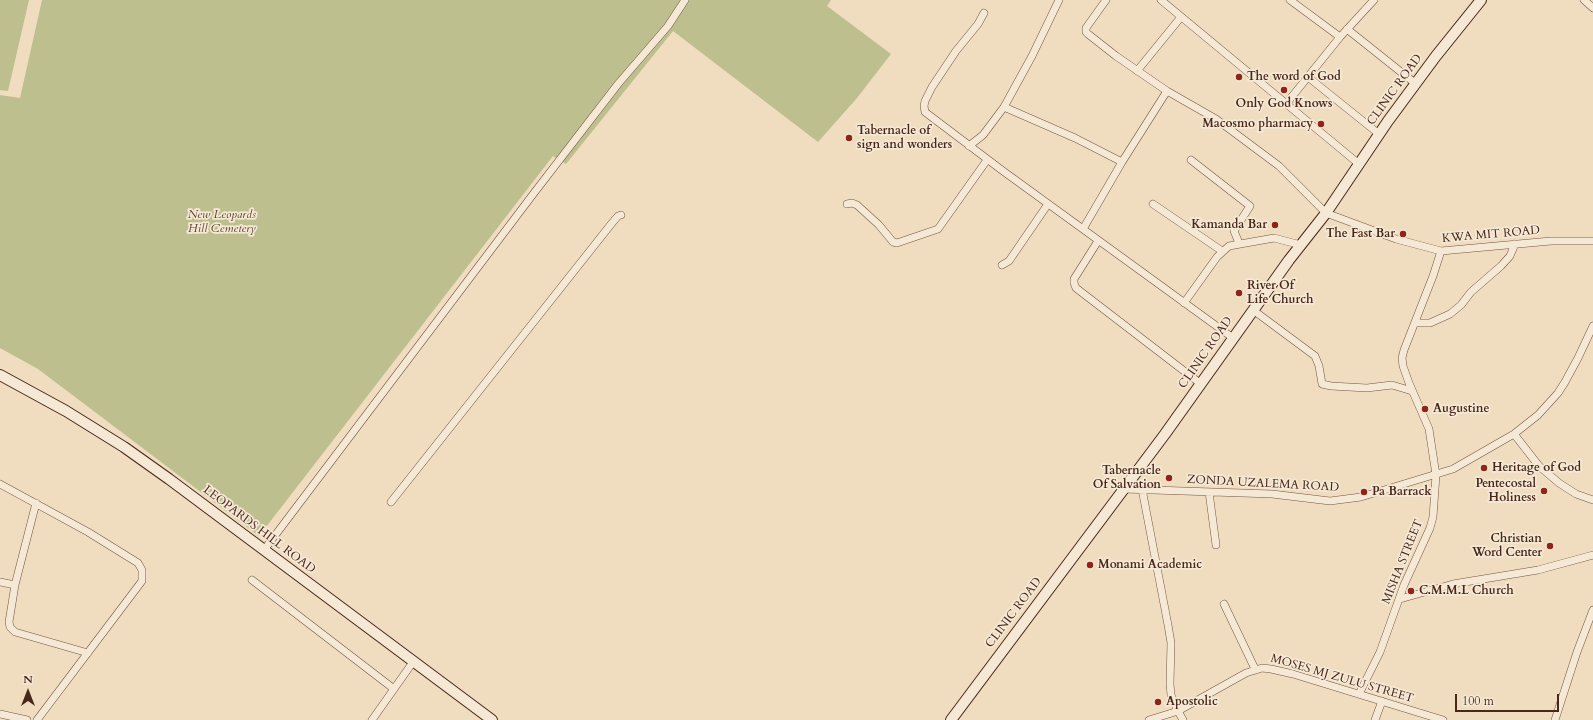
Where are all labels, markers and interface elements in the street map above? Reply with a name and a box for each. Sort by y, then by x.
street label: CLINIC ROAD [1364,52,1426,128]
place label: The word of God [1247,70,1341,84]
marker: The word of God [1234,72,1244,82]
marker: Only God Knows [1279,85,1289,95]
place label: Only God Knows [1235,97,1333,111]
place label: Macosmo pharmacy [1202,117,1313,131]
marker: Macosmo pharmacy [1316,119,1326,129]
place label: Tabernacle of sign and wonders [857,124,952,152]
marker: Tabernacle of sign and wonders [844,133,854,143]
park label: New Leopards Hill Cemetery [188,208,256,236]
place label: Kamanda Bar [1191,218,1267,232]
marker: Kamanda Bar [1270,220,1280,230]
street label: KWA MIT ROAD [1441,224,1541,246]
place label: The Fast Bar [1326,227,1395,241]
marker: The Fast Bar [1398,229,1408,239]
place label: River Of Life Church [1247,279,1313,307]
marker: River Of Life Church [1234,288,1244,298]
street label: CLINIC ROAD [1176,314,1236,392]
place label: Augustine [1433,402,1489,416]
marker: Augustine [1420,404,1430,414]
place label: Heritage of God [1492,461,1581,475]
marker: Heritage of God [1479,463,1489,473]
place label: Tabernacle Of Salvation [1093,464,1161,492]
marker: Tabernacle Of Salvation [1164,473,1174,483]
street label: ZONDA UZALEMA ROAD [1187,473,1339,495]
place label: Pentecostal Holiness [1476,477,1536,505]
street label: LEOPARDS HILL ROAD [200,483,318,577]
place label: Pa Barrack [1372,485,1432,499]
marker: Pentecostal Holiness [1539,486,1549,496]
marker: Pa Barrack [1359,487,1369,497]
street label: MISHA STREET [1379,518,1427,606]
place label: Christian Word Center [1472,532,1542,560]
marker: Christian Word Center [1545,541,1555,551]
place label: Monami Academic [1098,558,1202,572]
marker: Monami Academic [1085,560,1095,570]
street label: CLINIC ROAD [983,575,1045,651]
place label: C.M.M.L Church [1419,584,1514,598]
marker: C.M.M.L Church [1406,586,1416,596]
street label: MOSES MJ ZULU STREET [1269,652,1415,706]
north arrow [8,672,48,712]
text: N [23,672,33,687]
scale bar [1457,686,1561,712]
text: 100 m [1462,693,1494,709]
place label: Apostolic [1166,695,1218,709]
marker: Apostolic [1153,697,1163,707]

